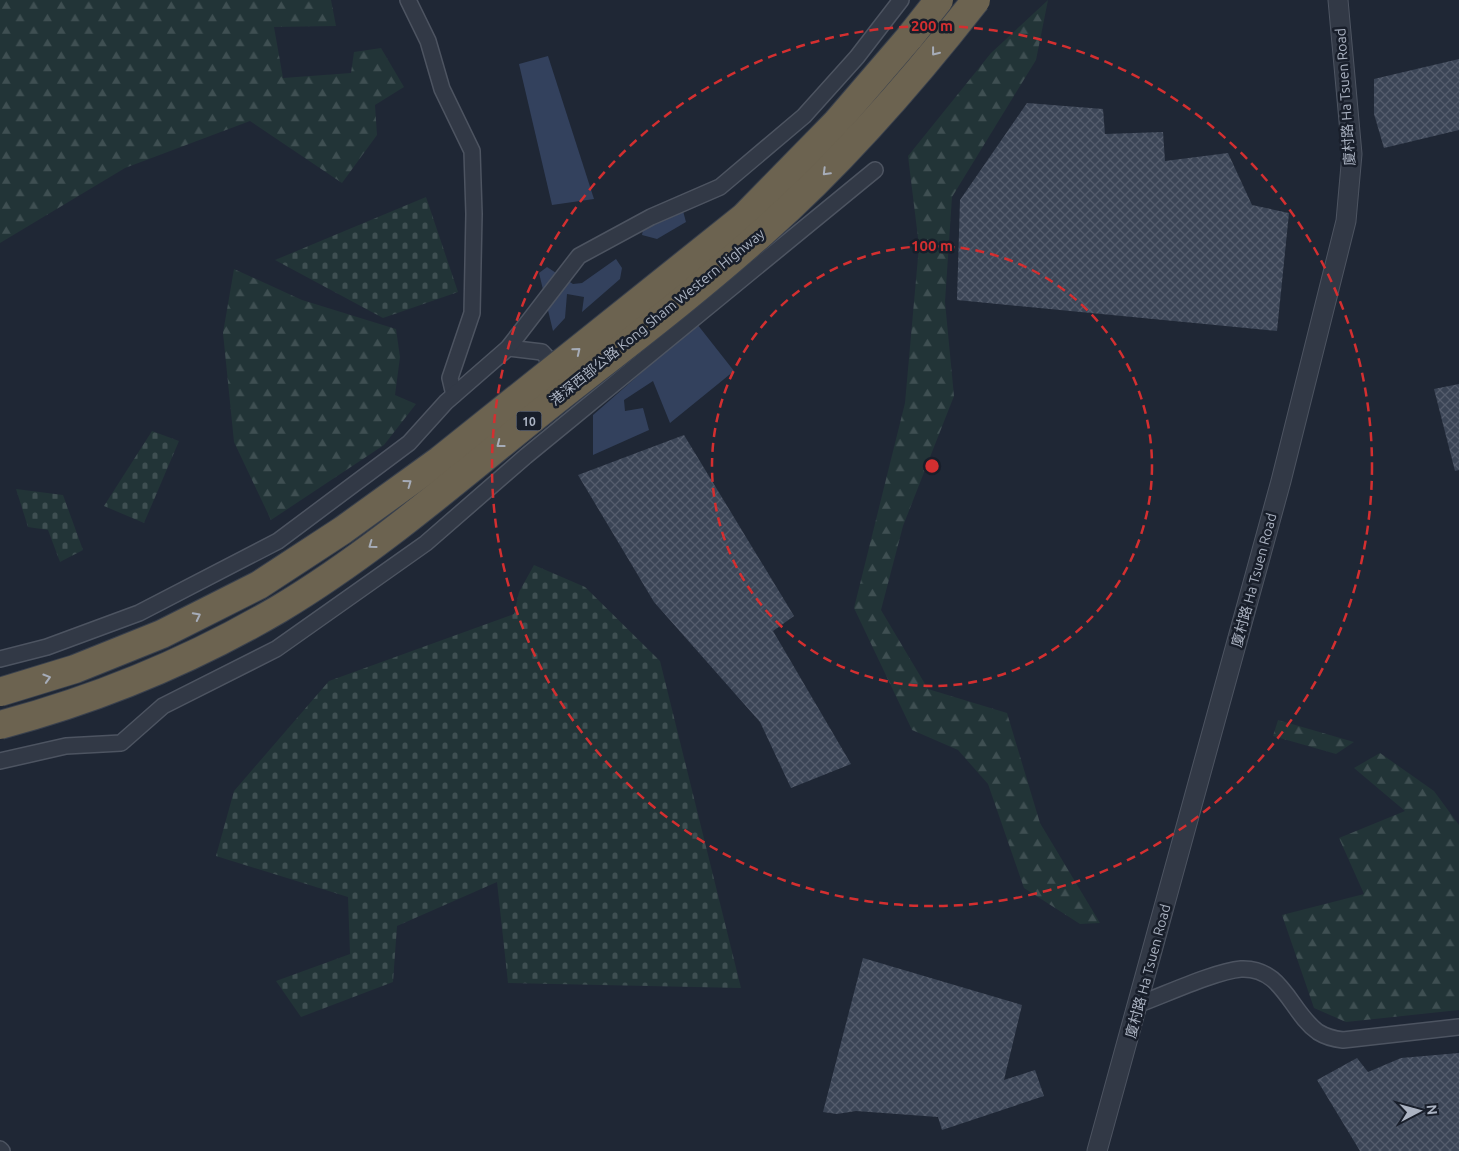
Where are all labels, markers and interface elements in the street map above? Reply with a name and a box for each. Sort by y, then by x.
text: 200 m [911,17,953,34]
street label: 廈村路 Ha Tsuen Road [1332,28,1358,166]
one-way arrow [933,46,941,55]
one-way arrow [823,166,832,175]
street label: 港深西部公路 Kong Sham Western Highway [547,225,768,408]
text: 100 m [911,237,953,254]
one-way arrow [571,348,580,356]
road number: 10 [516,412,542,431]
one-way arrow [497,439,506,447]
centre of rings [923,457,941,475]
one-way arrow [402,480,412,489]
street label: 廈村路 Ha Tsuen Road [1228,511,1280,649]
one-way arrow [369,539,378,547]
one-way arrow [192,612,201,622]
one-way arrow [42,674,50,684]
street label: 廈村路 Ha Tsuen Road [1122,902,1174,1040]
north arrow [1394,1086,1444,1136]
text: N [1423,1104,1440,1116]

